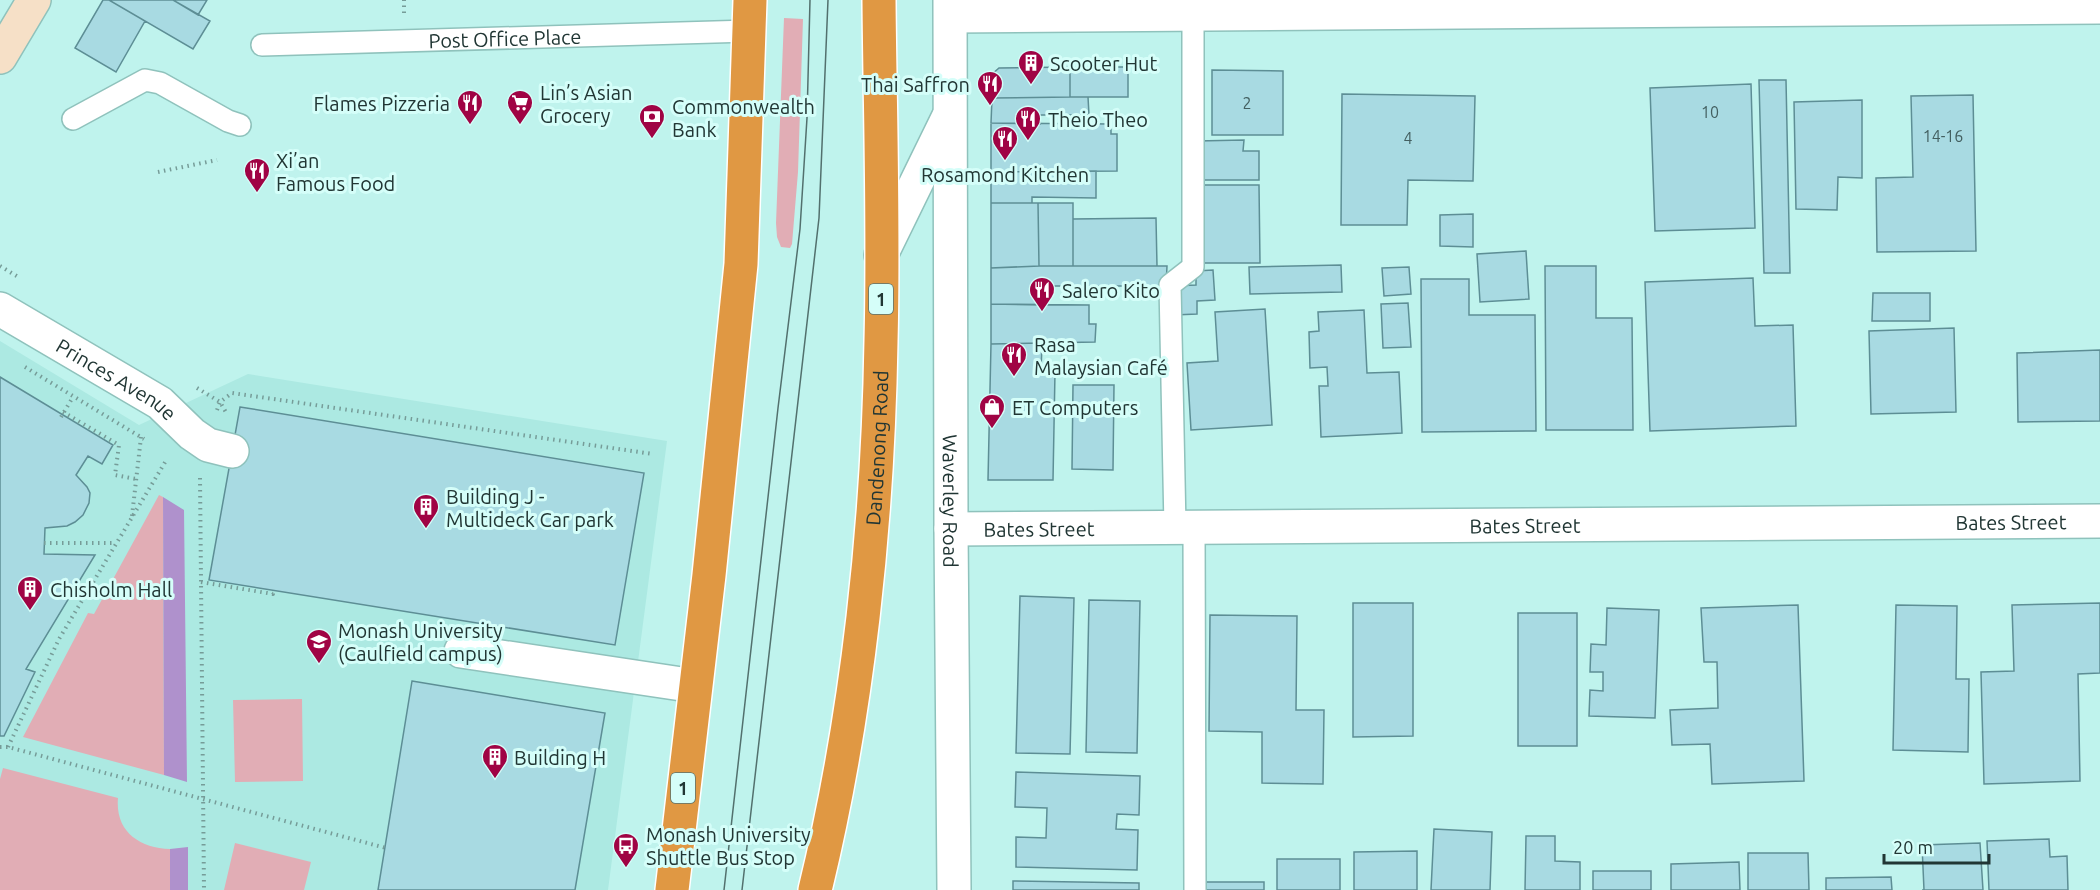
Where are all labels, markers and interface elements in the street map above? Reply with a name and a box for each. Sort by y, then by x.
street label: Post Office Place [428,24,582,52]
building icon: Scooter Hut [1016,48,1046,86]
place label: Scooter Hut [1050,52,1157,75]
restaurant icon: Thai Saffron [975,69,1005,107]
place label: Thai Saffron [861,73,970,96]
place label: Lin’s Asian Grocery [540,81,632,127]
restaurant icon: Flames Pizzeria [455,88,485,126]
supermarket icon: Lin’s Asian Grocery [505,88,535,126]
place label: Flames Pizzeria [314,92,450,115]
house number: 2 [1242,94,1252,112]
place label: Commonwealth Bank [672,95,815,141]
bank icon: Commonwealth Bank [637,102,667,140]
house number: 10 [1701,103,1719,121]
restaurant icon: Theio Theo [1013,104,1043,142]
place label: Theio Theo [1048,108,1148,131]
restaurant icon: Rosamond Kitchen [990,124,1020,162]
house number: 14-16 [1923,127,1963,145]
house number: 4 [1403,129,1413,147]
place label: Xi’an Famous Food [276,149,395,195]
restaurant icon: Xi’an Famous Food [242,156,272,194]
place label: Rosamond Kitchen [921,163,1089,186]
restaurant icon: Salero Kito [1027,275,1057,313]
place label: Salero Kito [1062,279,1160,302]
road number: 1 [869,284,893,314]
street label: Princes Avenue [52,333,182,424]
place label: Rasa Malaysian Café [1034,333,1168,379]
restaurant icon: Rasa Malaysian Café [999,340,1029,378]
street label: Dandenong Road [861,370,892,526]
shop icon: ET Computers [977,392,1007,430]
place label: ET Computers [1012,396,1138,419]
street label: Waverley Road [939,434,963,568]
place label: Building J - Multideck Car park [446,485,614,531]
building icon: Building J - Multideck Car park [411,492,441,530]
street label: Bates Street [1955,510,2067,534]
street label: Bates Street [1469,513,1581,537]
street label: Bates Street [983,517,1095,540]
building icon: Chisholm Hall [15,574,45,612]
place label: Chisholm Hall [50,578,172,601]
place label: Monash University (Caulfield campus) [338,619,503,665]
school or university icon: Monash University (Caulfield campus) [304,627,334,665]
building icon: Building H [480,742,510,780]
place label: Building H [514,746,606,769]
road number: 1 [671,773,695,803]
place label: Monash University Shuttle Bus Stop [646,823,811,869]
scale bar [1884,827,1989,865]
bus stop icon: Monash University Shuttle Bus Stop [611,831,641,869]
text: 20 m [1893,837,1933,857]

